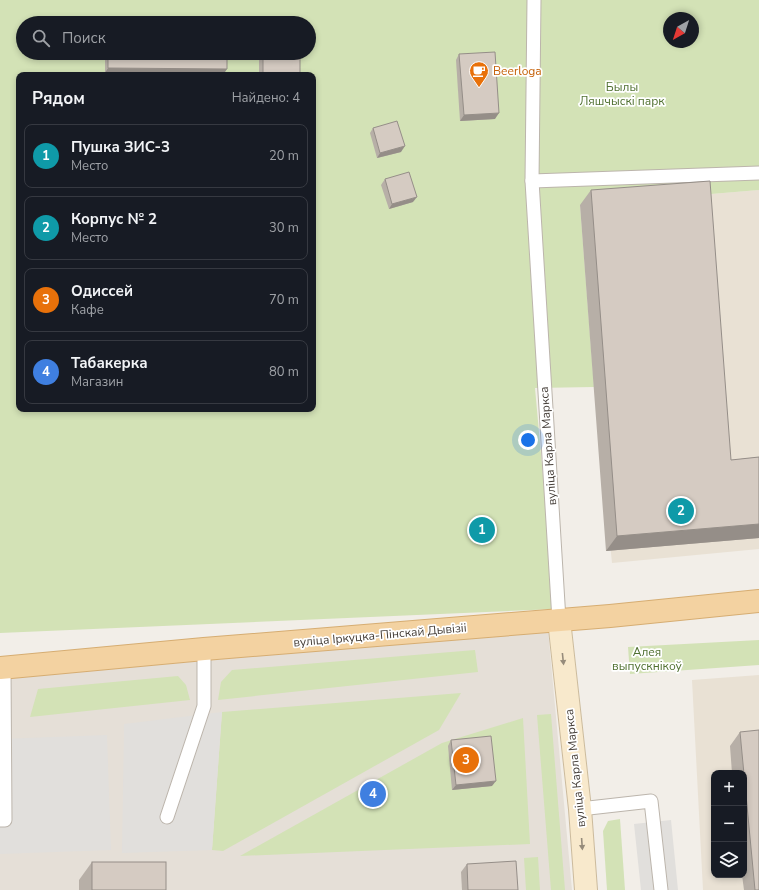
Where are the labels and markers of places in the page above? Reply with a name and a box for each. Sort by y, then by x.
cafe icon: Beerloga [468,60,490,88]
place label: Beerloga [493,63,542,79]
pin: 2 [668,496,694,526]
pin: 1 [469,515,495,545]
pin: 3 [453,745,479,775]
pin: 4 [360,779,386,809]

